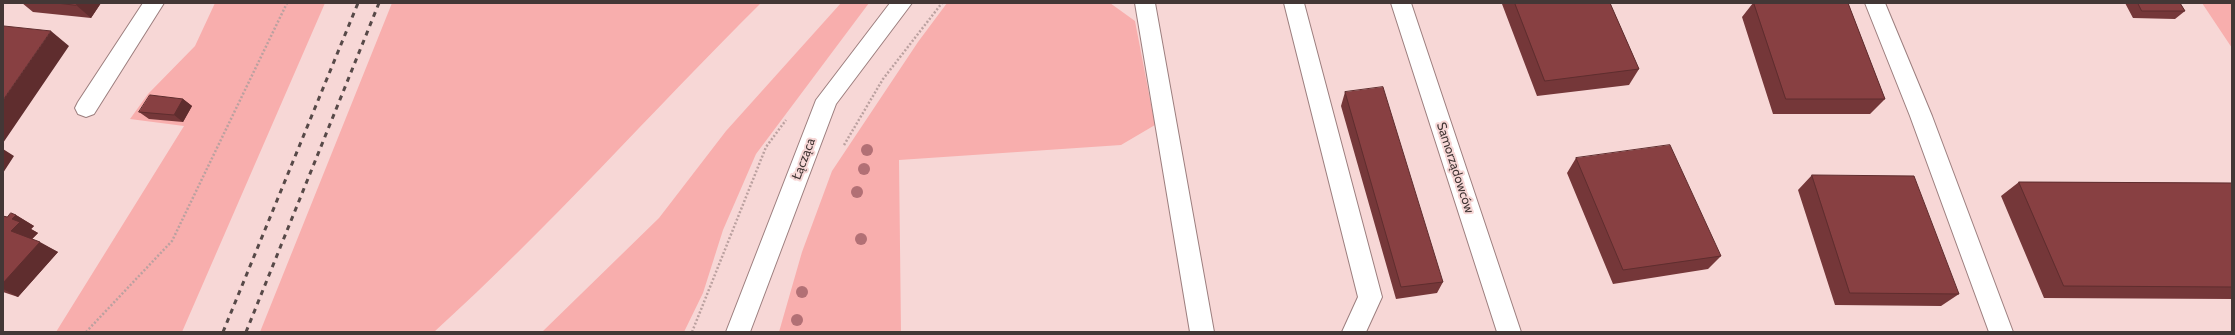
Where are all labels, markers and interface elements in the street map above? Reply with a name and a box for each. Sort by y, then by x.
street label: Samorządowców [1433,120,1477,216]
street label: Łącząca [789,136,819,182]

